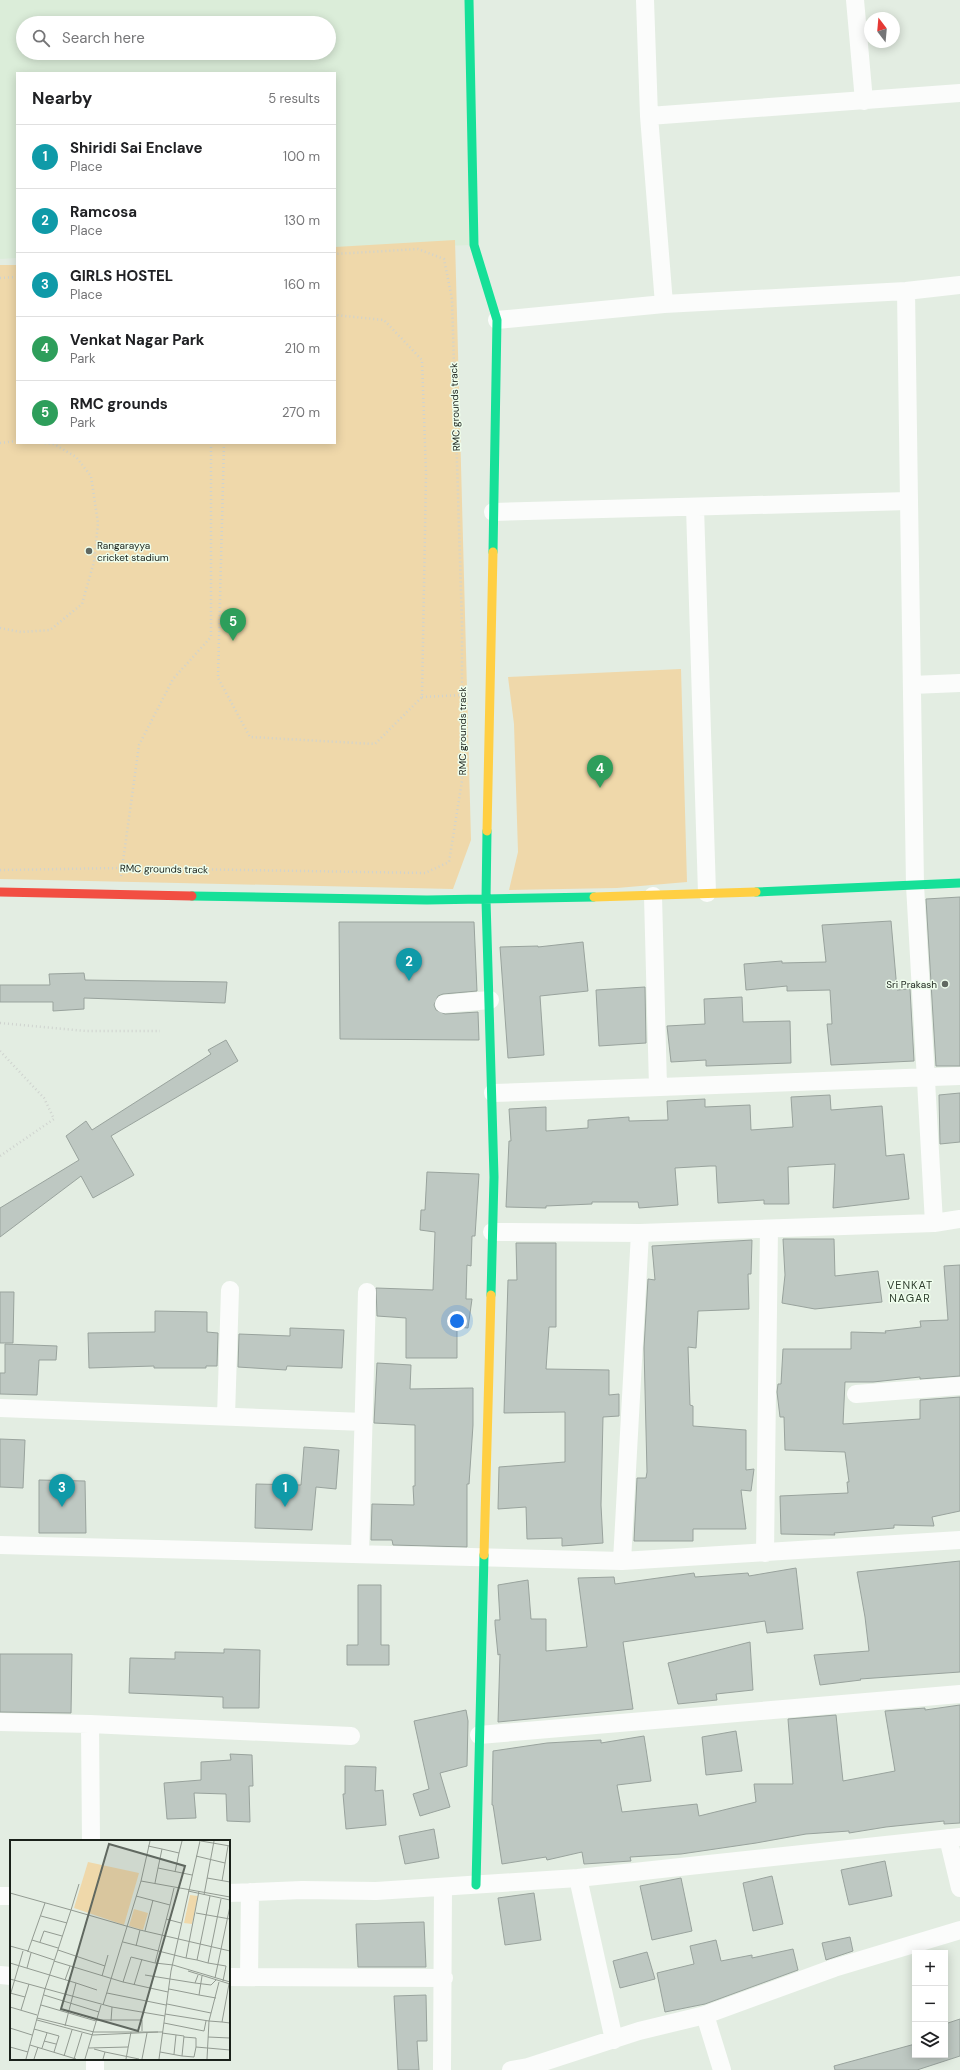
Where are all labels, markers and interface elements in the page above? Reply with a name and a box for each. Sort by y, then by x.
north arrow [864,12,900,48]
search box [16,16,336,60]
icon: search [30,27,52,49]
text: Search here [62,28,145,48]
text: Nearby [32,87,92,109]
text: 5 results [268,90,320,107]
text: Shiridi Sai Enclave [70,138,202,158]
text: 1 [43,148,47,165]
text: 100 m [283,148,320,165]
text: Place [70,158,102,175]
text: Ramcosa [70,202,137,222]
text: 2 [41,212,49,229]
text: 130 m [284,212,320,229]
text: Place [70,222,102,239]
text: GIRLS HOSTEL [70,266,173,286]
text: 3 [41,276,49,293]
text: 160 m [284,276,320,293]
text: Place [70,286,102,303]
text: Venkat Nagar Park [70,330,205,350]
text: 4 [41,340,49,357]
text: 210 m [285,340,320,357]
text: Park [70,350,96,367]
street label: RMC grounds track [447,363,463,451]
text: RMC grounds [70,394,168,414]
text: 5 [41,404,49,421]
text: 270 m [282,404,320,421]
text: Park [70,414,96,431]
place label: Rangarayya cricket stadium [97,539,169,564]
marker: Rangarayya cricket stadium [84,546,94,556]
pin: 5 [220,608,246,641]
street label: RMC grounds track [456,687,469,775]
pin: 4 [587,755,613,788]
street label: RMC grounds track [120,862,208,876]
pin: 2 [396,948,422,981]
place label: Sri Prakash [886,978,937,991]
marker: Sri Prakash [940,979,950,989]
district label: VENKAT NAGAR [887,1278,933,1305]
your location [447,1311,467,1331]
pin: 3 [49,1474,75,1507]
pin: 1 [272,1474,298,1507]
inset map [10,1840,230,2060]
map controls [912,1950,948,2058]
button: + [912,1950,948,1986]
button: − [912,1986,948,2022]
button: layers [912,2022,948,2058]

